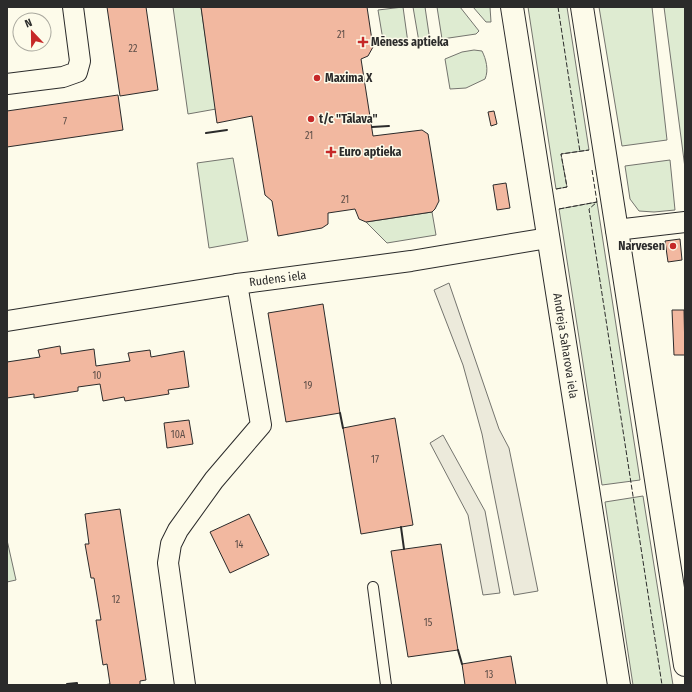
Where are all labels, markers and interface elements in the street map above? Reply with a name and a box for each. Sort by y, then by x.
north arrow [12,12,52,52]
text: N [23,16,34,30]
house number: 21 [337,29,345,41]
place label: Mēness aptieka [371,35,449,49]
marker: Mēness aptieka [358,37,368,47]
house number: 22 [129,43,138,55]
place label: Maxima X [325,71,373,85]
marker: Maxima X [312,73,322,83]
place label: t/c "Tālava" [319,112,378,126]
marker: t/c "Tālava" [306,114,316,124]
house number: 7 [63,116,67,128]
house number: 21 [305,130,313,142]
place label: Euro aptieka [339,145,402,159]
marker: Euro aptieka [326,147,336,157]
house number: 21 [341,194,349,206]
place label: Narvesen [618,239,665,253]
marker: Narvesen [668,241,678,251]
street label: Rudens iela [248,268,307,289]
street label: Andreja Saharova iela [550,292,581,400]
house number: 10 [92,370,102,382]
house number: 19 [304,380,313,392]
house number: 10A [171,429,186,441]
house number: 17 [371,454,379,466]
house number: 14 [235,539,244,551]
house number: 12 [112,594,121,606]
house number: 15 [424,617,433,629]
house number: 13 [485,669,494,681]

